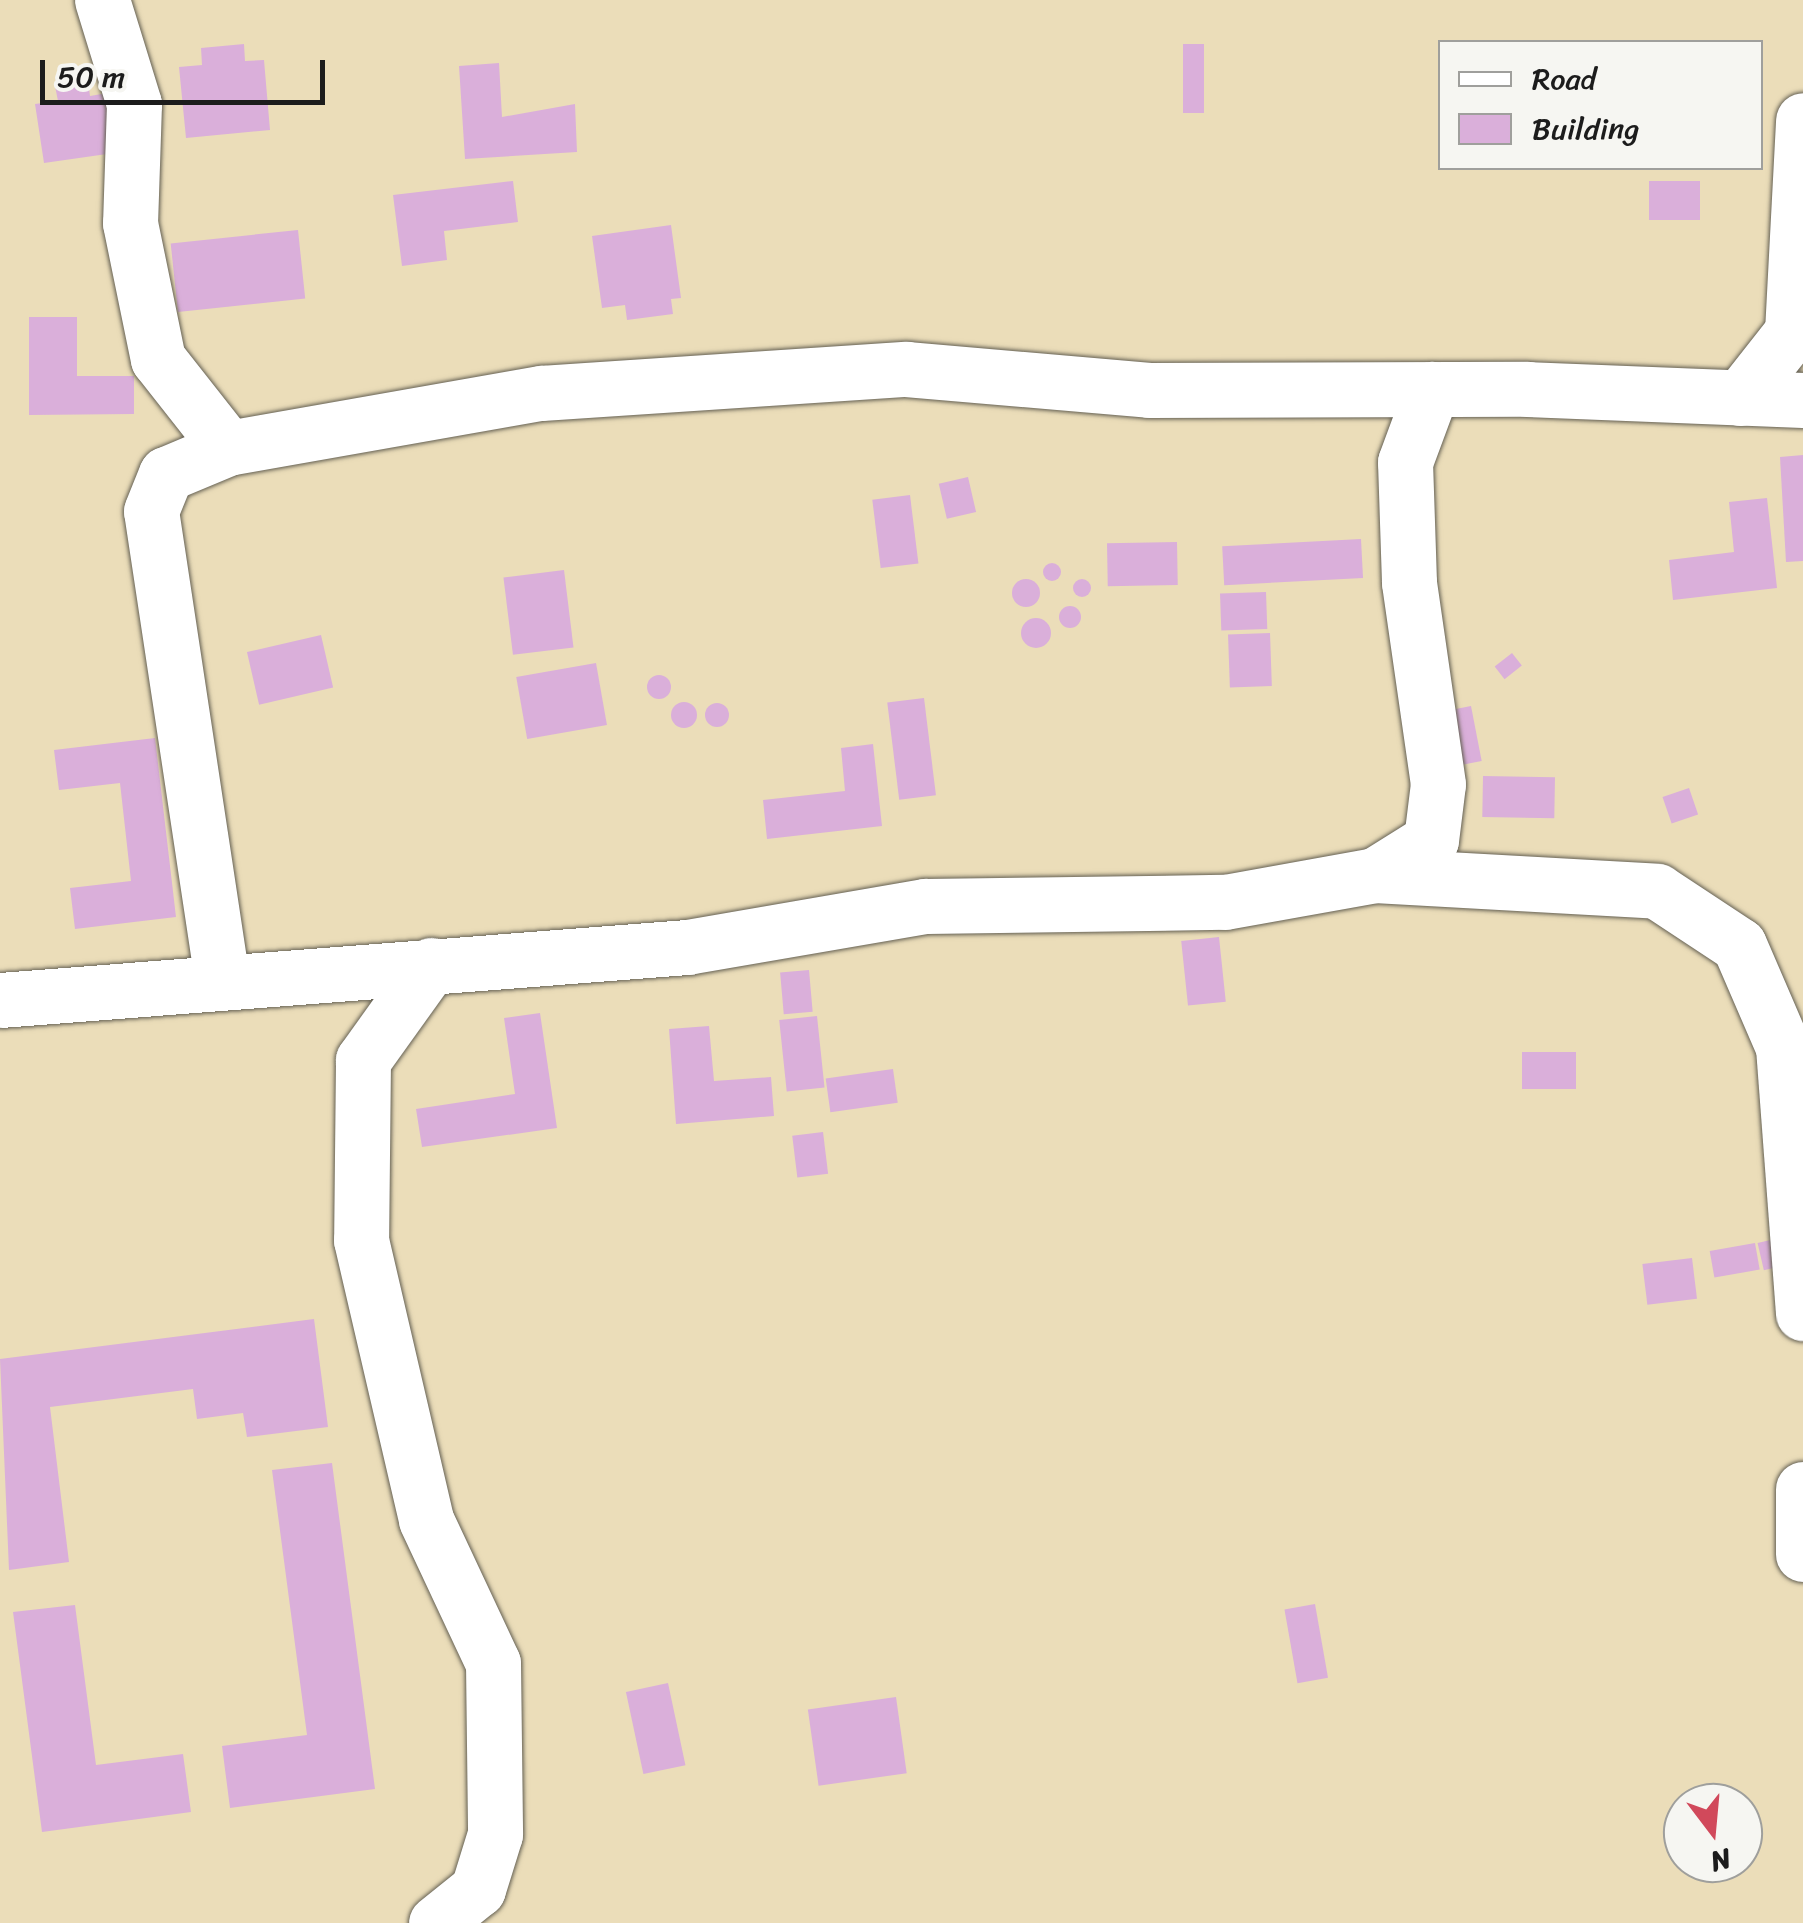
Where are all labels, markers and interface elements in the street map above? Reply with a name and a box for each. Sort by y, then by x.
scale bar [45,40,330,102]
legend [1438,40,1763,170]
text: 50 m [57,50,125,104]
text: Road [1532,52,1596,106]
text: Building [1532,102,1639,156]
north arrow [1663,1783,1763,1883]
text: N [1705,1834,1737,1887]

